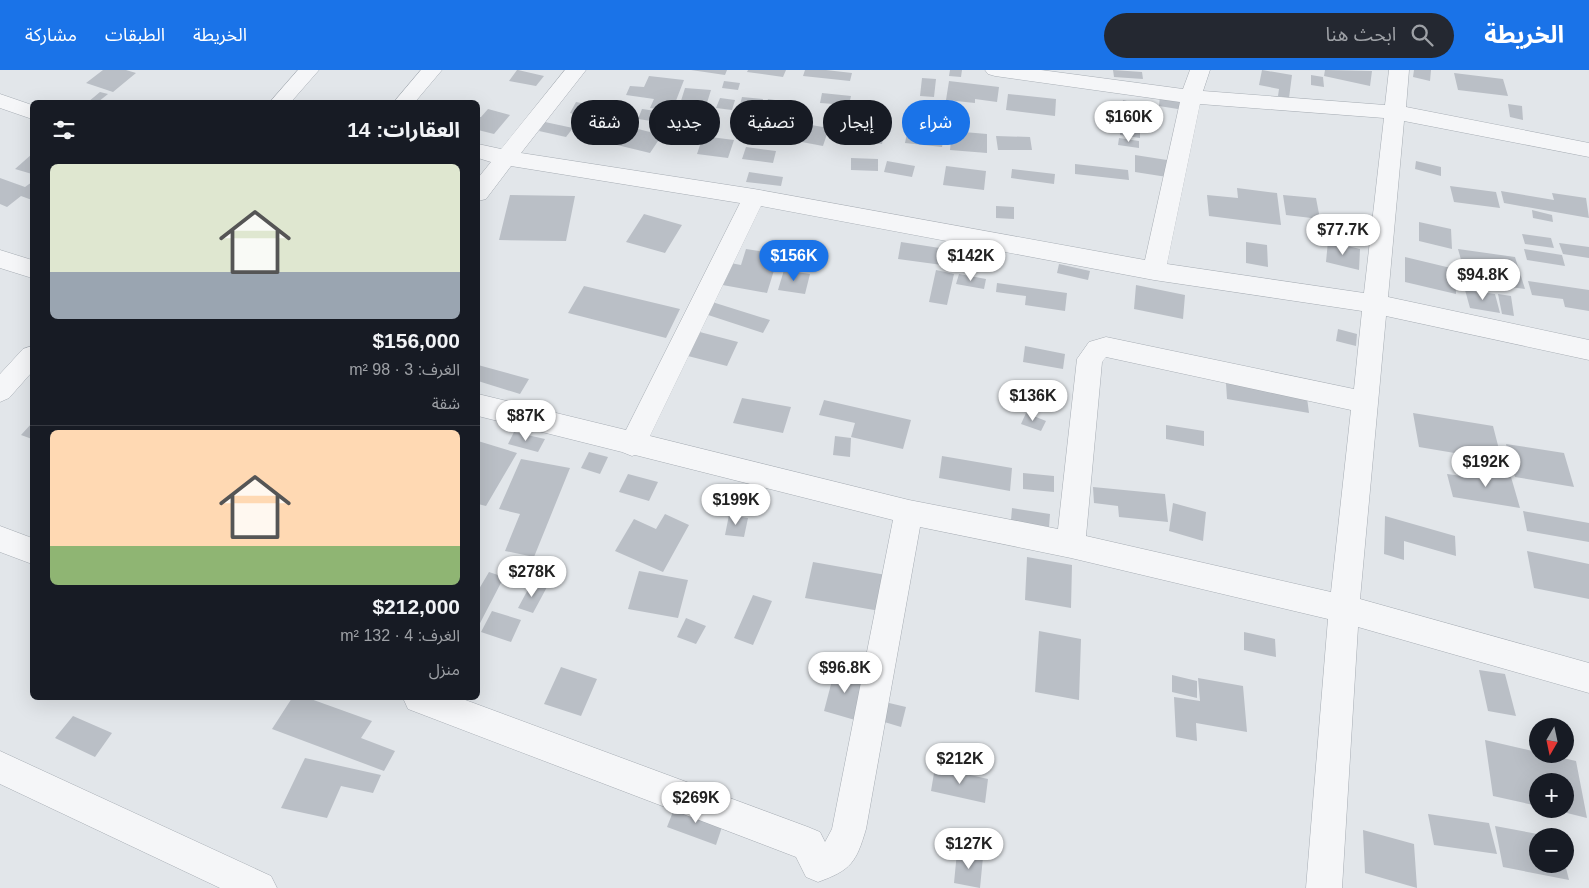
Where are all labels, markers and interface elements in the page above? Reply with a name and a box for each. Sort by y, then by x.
search box [1104,13,1454,58]
icon: search [1408,21,1436,49]
text: الخريطة [1484,21,1564,48]
text: ابحث هنا [1326,24,1396,45]
text: مشاركة [25,25,77,45]
text: الطبقات [105,25,165,45]
text: الخريطة [193,25,247,45]
chip: شقة [571,100,639,145]
chip: جديد [649,100,720,145]
chip: تصفية [730,100,813,145]
chip: إيجار [823,100,892,145]
chip: شراء [902,100,970,145]
pin: $160K [1094,100,1164,143]
text: $160K [1105,108,1153,125]
icon: filters [50,116,78,144]
text: العقارات: 14 [347,118,460,141]
icon: home [210,197,300,287]
pin: $77.7K [1302,214,1384,256]
text: $77.7K [1317,221,1369,238]
pin: $156K [759,240,829,282]
pin: $142K [936,240,1006,282]
text: $156K [770,247,818,264]
text: $142K [947,247,995,264]
pin: $94.8K [1442,258,1524,301]
text: $94.8K [1457,266,1509,283]
text: $156,000 [372,329,460,352]
text: الغرف: 3 · 98 m² [349,361,460,378]
pin: $136K [998,380,1068,422]
text: $136K [1009,387,1057,404]
text: شقة [432,395,460,412]
pin: $87K [496,400,556,442]
text: $87K [507,407,545,424]
pin: $192K [1451,446,1521,488]
text: $192K [1462,453,1510,470]
icon: home [210,462,300,552]
pin: $199K [701,484,771,526]
text: $199K [712,491,760,508]
pin: $278K [497,556,567,598]
text: $278K [508,563,556,580]
text: $212,000 [372,595,460,618]
text: الغرف: 4 · 132 m² [340,627,460,644]
pin: $96.8K [804,652,886,694]
text: $96.8K [819,659,871,676]
text: منزل [429,661,460,678]
north arrow [1529,718,1574,762]
map controls [1529,718,1574,873]
pin: $212K [925,742,995,785]
text: $212K [936,750,984,767]
button: + [1529,773,1574,818]
pin: $269K [661,782,731,824]
text: $269K [672,789,720,806]
pin: $127K [934,828,1004,870]
button: − [1529,828,1574,873]
text: $127K [945,835,993,852]

